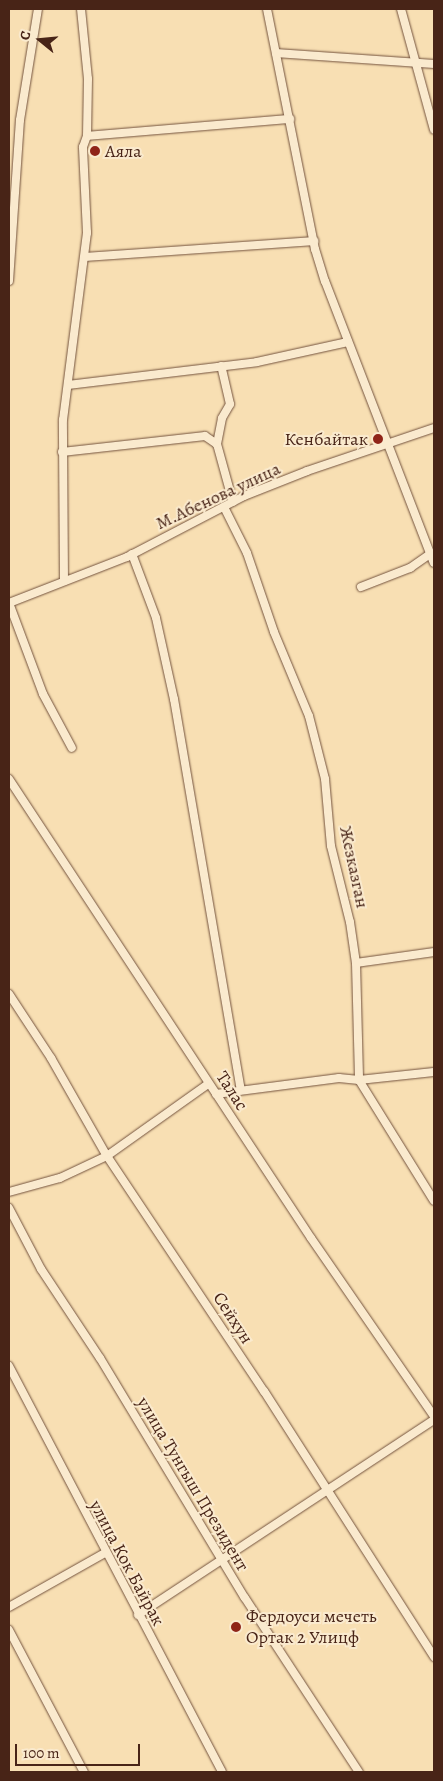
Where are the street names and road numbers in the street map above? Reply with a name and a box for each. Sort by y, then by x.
street label: М.Абенова улица [152,458,284,534]
street label: Жезказган [335,824,373,910]
street label: Талас [211,1067,253,1115]
street label: Сейхун [208,1288,258,1348]
street label: улица Тунгыш Президент [132,1393,254,1575]
street label: улица Кок Байрак [85,1496,169,1630]

